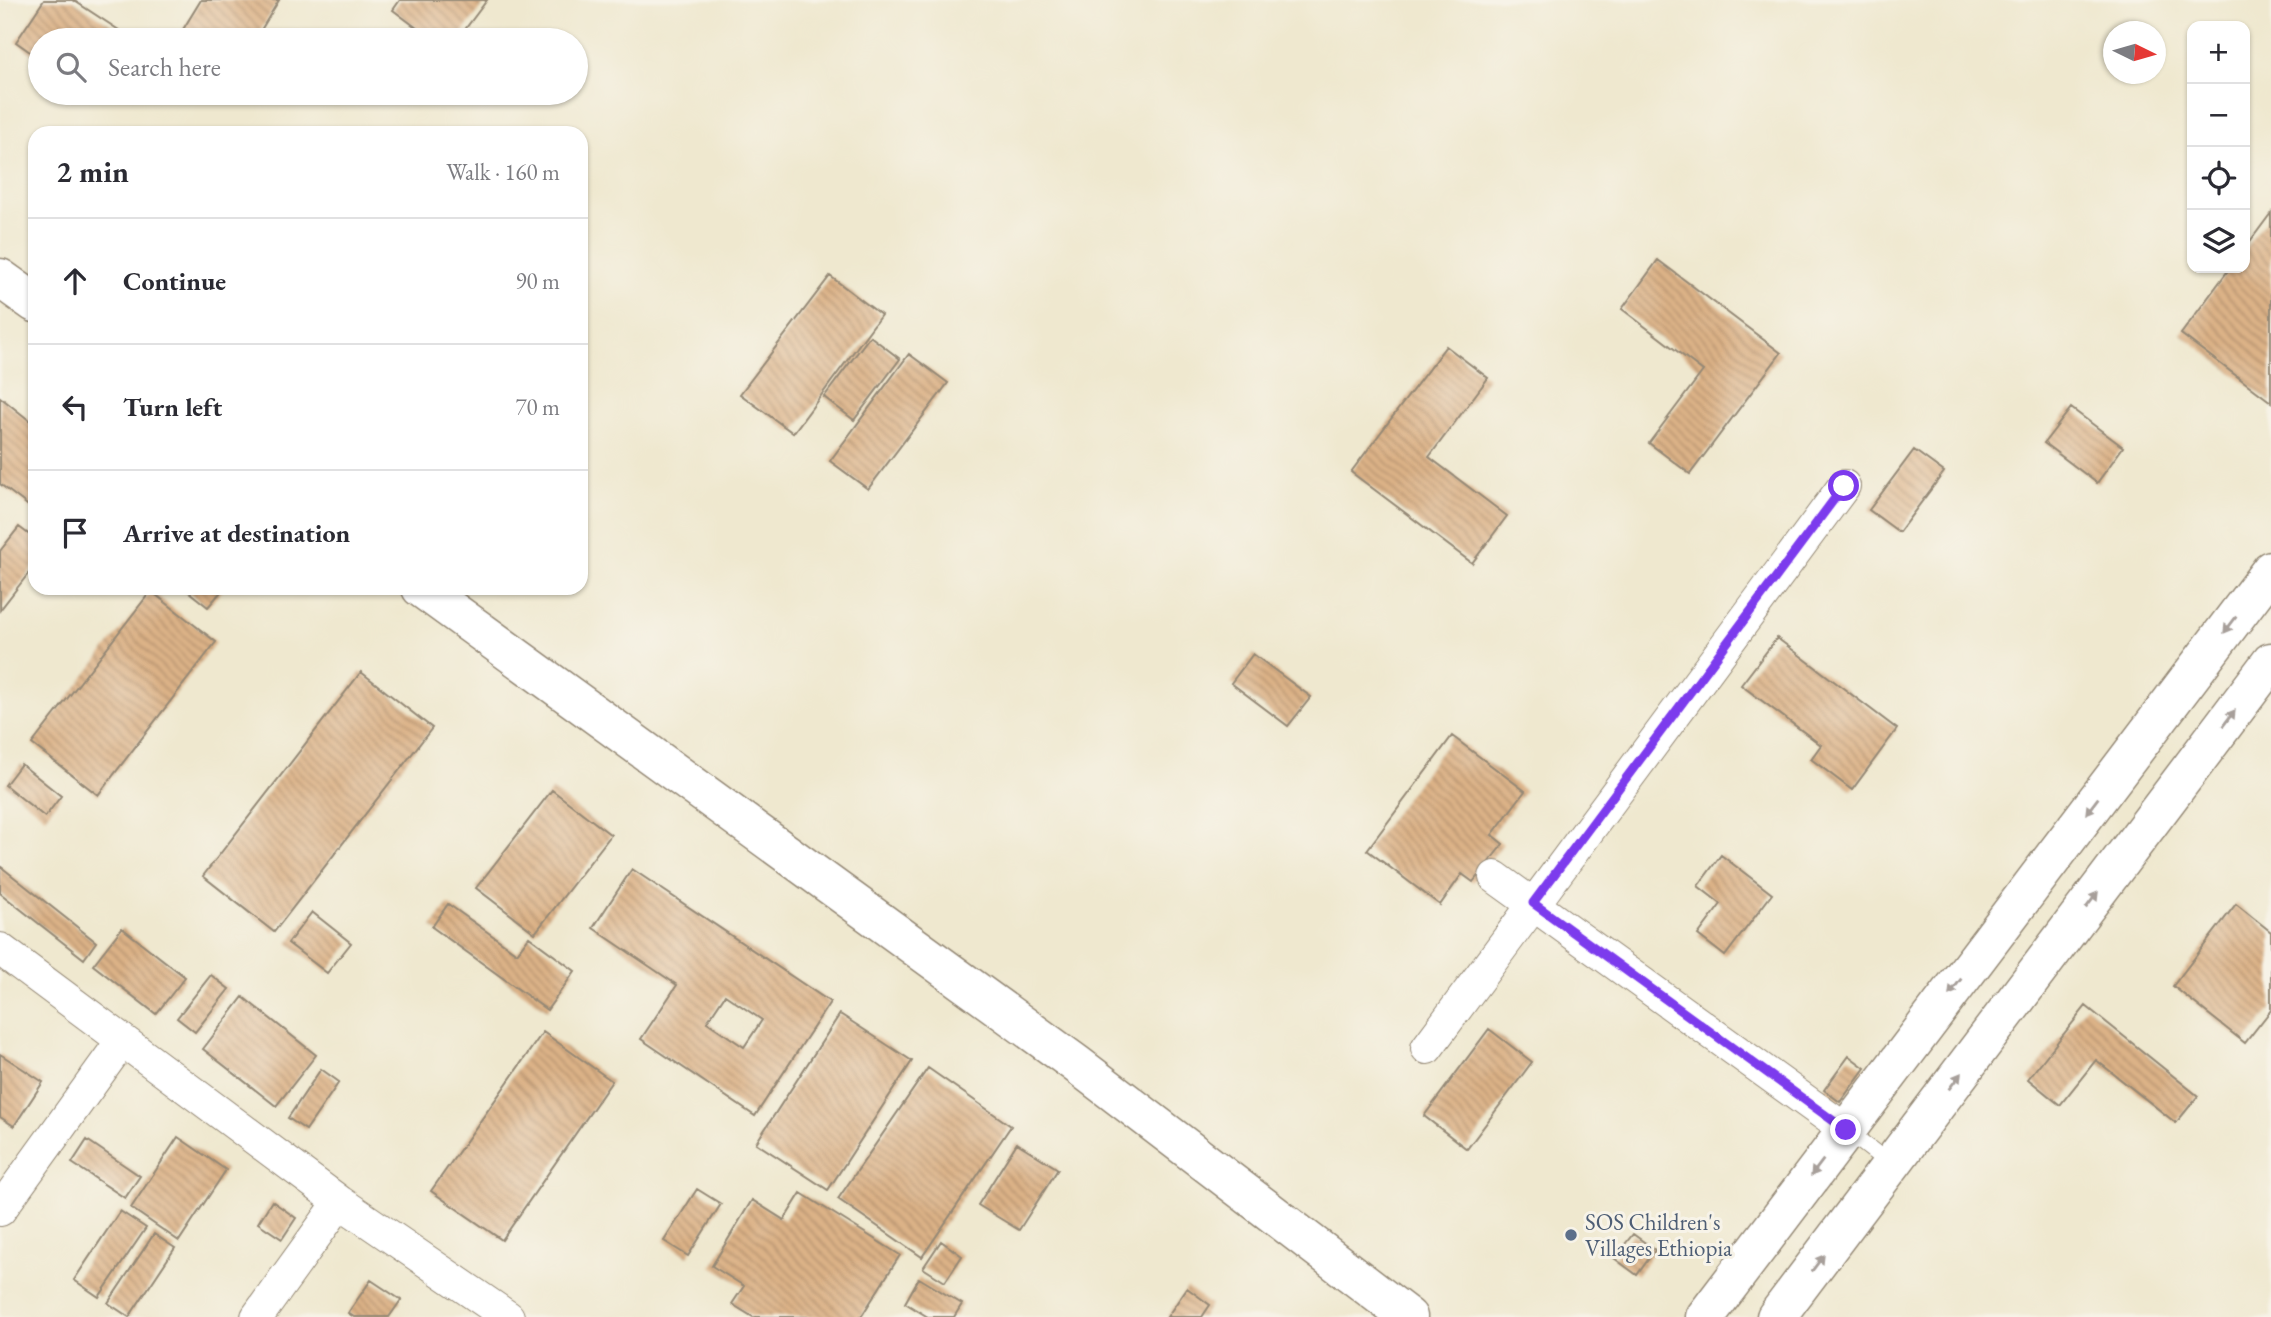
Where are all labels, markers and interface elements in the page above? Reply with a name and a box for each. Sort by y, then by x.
north arrow [2103,21,2166,84]
map controls [2187,21,2250,273]
button: + [2187,21,2250,84]
search box [28,28,588,105]
icon: search [52,48,90,86]
text: Search here [108,50,221,84]
button: − [2187,84,2250,147]
button: locate [2187,147,2250,210]
text: 2 min [56,152,129,191]
text: Walk · 160 m [446,157,560,187]
button: layers [2187,210,2250,273]
icon: ahead [56,262,94,300]
text: Continue [123,264,226,298]
text: 90 m [515,266,560,296]
icon: left [56,388,94,426]
text: Turn left [123,390,222,424]
text: 70 m [515,392,560,422]
route start [1828,470,1859,501]
icon: arrive [56,514,94,552]
text: Arrive at destination [123,516,350,550]
one-way arrow [2222,615,2237,633]
one-way arrow [2221,709,2235,727]
one-way arrow [2086,797,2100,815]
one-way arrow [2084,891,2099,909]
one-way arrow [1948,978,1962,996]
one-way arrow [1948,1072,1962,1091]
route end [1830,1114,1861,1145]
one-way arrow [1810,1159,1825,1177]
place label: SOS Children's Villages Ethiopia [1585,1207,1733,1263]
marker: SOS Children's Villages Ethiopia [1563,1227,1579,1243]
one-way arrow [1810,1254,1825,1272]

